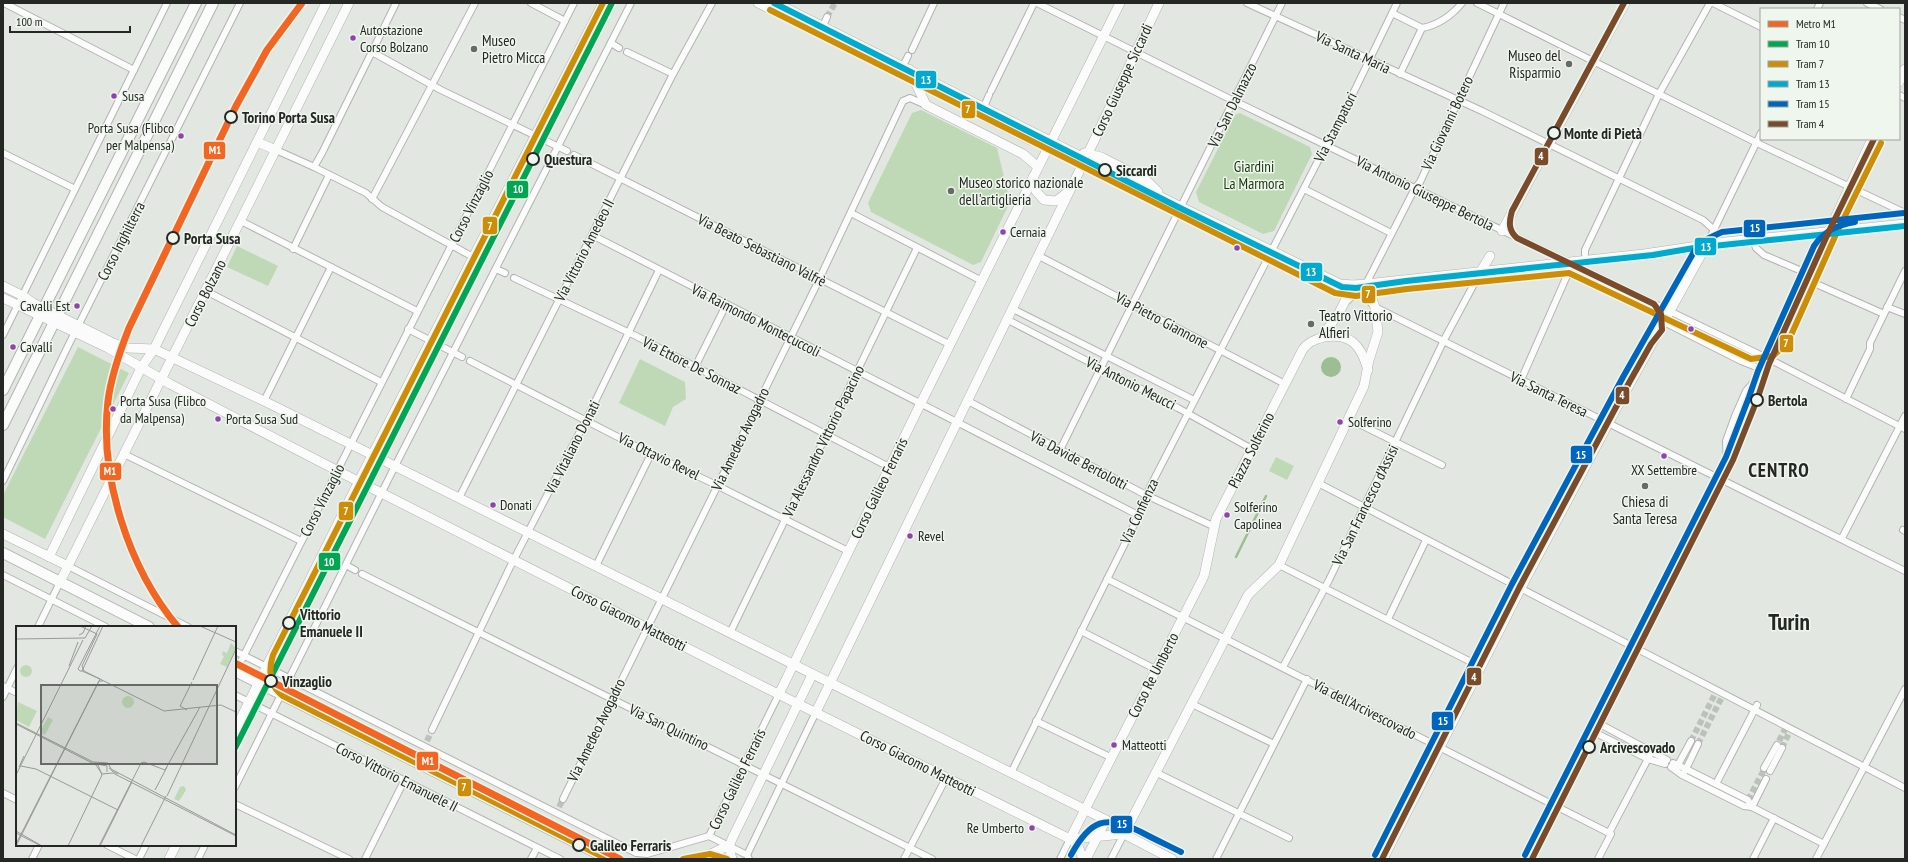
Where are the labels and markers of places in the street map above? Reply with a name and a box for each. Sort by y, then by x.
place label: Autostazione Corso Bolzano [360,21,428,56]
place label: Museo Pietro Micca [482,31,545,67]
marker: Autostazione Corso Bolzano [348,33,358,43]
marker: Museo Pietro Micca [469,44,479,54]
place label: Museo del Risparmio [1508,46,1561,82]
marker: Museo del Risparmio [1564,59,1574,69]
place label: Susa [122,87,144,105]
marker: Susa [109,91,119,101]
place label: Torino Porta Susa [242,108,335,127]
marker: Torino Porta Susa [224,110,238,124]
place label: Porta Susa (Flibco per Malpensa) [88,119,175,154]
place label: Monte di Pietà [1564,124,1642,143]
marker: Monte di Pietà [1547,126,1561,140]
marker: Porta Susa (Flibco per Malpensa) [176,131,186,141]
place label: Questura [544,150,592,169]
marker: Questura [526,152,540,166]
place label: Siccardi [1116,161,1157,180]
marker: Siccardi [1098,163,1112,177]
place label: Museo storico nazionale dell'artiglieria [959,173,1084,209]
marker: Museo storico nazionale dell'artiglieria [946,186,956,196]
place label: Cernaia [1010,223,1046,241]
marker: Cernaia [998,227,1008,237]
place label: Porta Susa [184,229,241,248]
marker: Porta Susa [166,231,180,245]
unlabelled marker [1232,243,1242,253]
place label: Cavalli Est [20,297,70,315]
marker: Cavalli Est [72,301,82,311]
place label: Teatro Vittorio Alfieri [1319,306,1393,342]
marker: Teatro Vittorio Alfieri [1306,319,1316,329]
unlabelled marker [1686,324,1696,334]
place label: Cavalli [20,338,52,356]
marker: Cavalli [8,342,18,352]
place label: Bertola [1768,391,1807,410]
place label: Porta Susa (Flibco da Malpensa) [120,392,206,427]
marker: Bertola [1750,393,1764,407]
marker: Porta Susa (Flibco da Malpensa) [108,404,118,414]
place label: Porta Susa Sud [226,410,298,428]
place label: Solferino [1348,413,1392,431]
marker: Porta Susa Sud [213,414,223,424]
marker: Solferino [1335,417,1345,427]
marker: XX Settembre [1659,451,1669,461]
place label: XX Settembre [1631,461,1697,479]
marker: Chiesa di Santa Teresa [1640,481,1650,491]
place label: Chiesa di Santa Teresa [1613,492,1677,528]
place label: Donati [500,496,532,514]
place label: Solferino Capolinea [1234,498,1282,533]
marker: Donati [488,500,498,510]
marker: Solferino Capolinea [1222,510,1232,520]
place label: Revel [918,527,945,545]
marker: Revel [905,531,915,541]
place label: Vittorio Emanuele II [299,605,363,641]
marker: Vittorio Emanuele II [282,616,296,630]
place label: Vinzaglio [281,672,332,691]
marker: Vinzaglio [264,674,278,688]
place label: Matteotti [1122,736,1167,754]
place label: Arcivescovado [1599,738,1676,757]
marker: Matteotti [1109,740,1119,750]
marker: Arcivescovado [1582,740,1596,754]
place label: Re Umberto [967,819,1024,837]
marker: Re Umberto [1027,823,1037,833]
place label: Galileo Ferraris [590,836,671,855]
marker: Galileo Ferraris [572,838,586,852]

